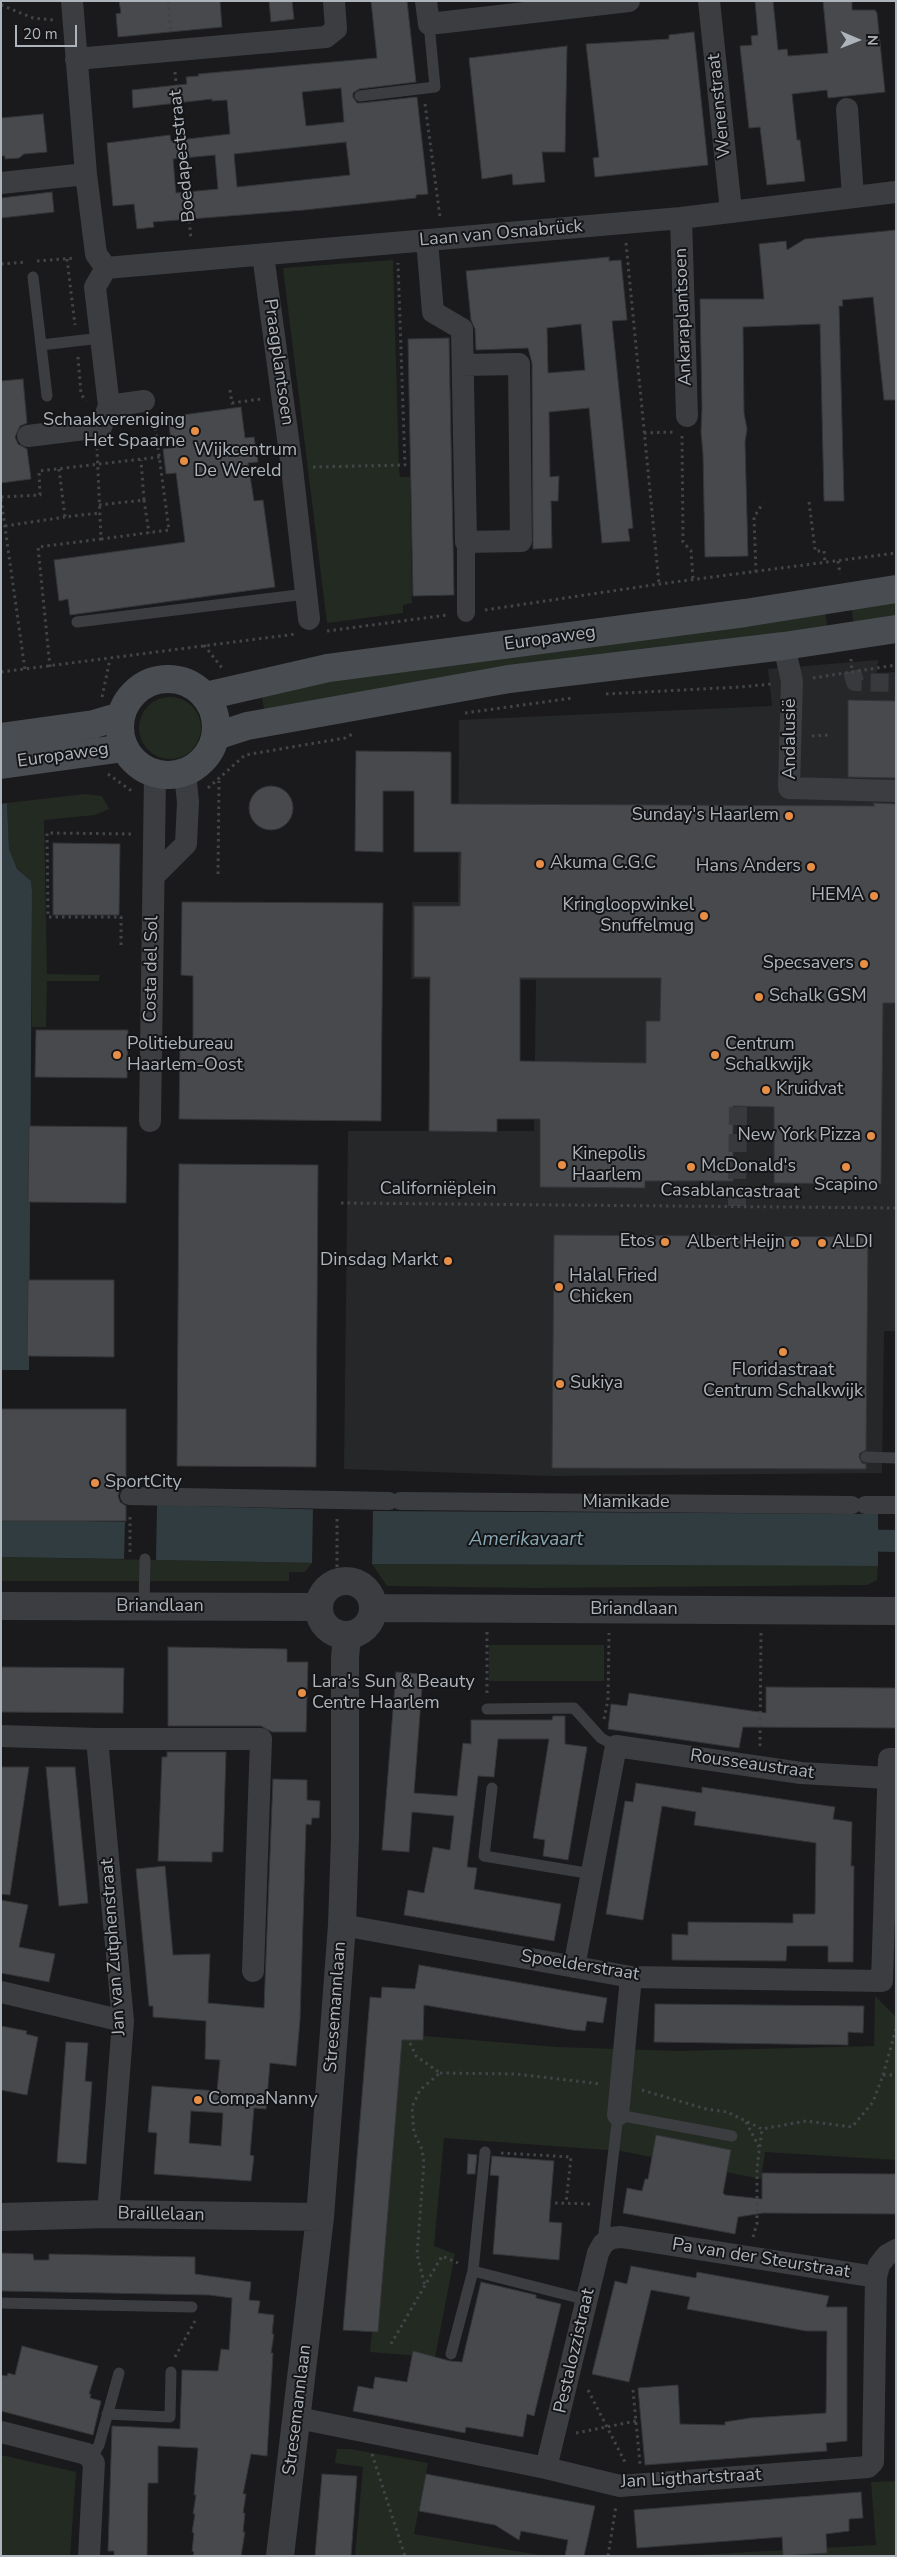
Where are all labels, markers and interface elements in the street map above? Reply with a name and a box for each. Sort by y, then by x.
scale bar [18,15,80,47]
north arrow [832,15,882,65]
text: 20 m [23,24,58,44]
text: N [863,35,882,46]
street label: Wenenstraat [704,53,736,159]
street label: Boedapeststraat [165,89,201,223]
street label: Laan van Osnabrück [418,216,584,252]
street label: Ankaraplantsoen [671,248,697,386]
street label: Praagplantsoen [258,297,298,427]
place label: Schaakvereniging Het Spaarne [43,410,185,452]
marker: Schaakvereniging Het Spaarne [189,425,201,437]
place label: Wijkcentrum De Wereld [194,440,297,482]
marker: Wijkcentrum De Wereld [178,455,190,467]
street label: Europaweg [503,622,597,656]
street label: Andalusië [780,698,802,780]
street label: Europaweg [16,739,110,773]
place label: Sunday's Haarlem [632,805,779,827]
marker: Sunday's Haarlem [783,810,795,822]
place label: Akuma C.G.C [550,853,656,875]
place label: Hans Anders [696,856,801,878]
marker: Akuma C.G.C [534,858,546,870]
marker: Hans Anders [805,861,817,873]
place label: HEMA [811,885,864,907]
marker: HEMA [868,890,880,902]
place label: Kringloopwinkel Snuffelmug [563,895,694,938]
marker: Kringloopwinkel Snuffelmug [698,910,710,922]
street label: Costa del Sol [140,915,164,1023]
place label: Specsavers [763,953,854,975]
marker: Specsavers [858,958,870,970]
place label: Schalk GSM [769,986,867,1008]
marker: Schalk GSM [753,991,765,1003]
place label: Politiebureau Haarlem-Oost [127,1034,243,1076]
place label: Centrum Schalkwijk [725,1034,811,1076]
marker: Politiebureau Haarlem-Oost [111,1049,123,1061]
marker: Centrum Schalkwijk [709,1049,721,1061]
place label: Kruidvat [776,1079,843,1101]
marker: Kruidvat [760,1084,772,1096]
place label: New York Pizza [737,1125,861,1147]
marker: New York Pizza [865,1130,877,1142]
place label: Kinepolis Haarlem [572,1144,646,1186]
place label: McDonald's [701,1156,796,1178]
marker: Kinepolis Haarlem [556,1159,568,1171]
marker: McDonald's [685,1161,697,1173]
marker: Scapino [840,1161,852,1173]
place label: Scapino [814,1175,878,1197]
street label: Californiëplein [380,1179,496,1201]
street label: Casablancastraat [660,1180,800,1204]
place label: Etos [620,1231,655,1253]
place label: Albert Heijn [687,1232,785,1254]
place label: ALDI [832,1232,873,1254]
marker: Etos [659,1236,671,1248]
marker: Albert Heijn [789,1237,801,1249]
marker: ALDI [816,1237,828,1249]
place label: Dinsdag Markt [320,1250,438,1272]
marker: Dinsdag Markt [442,1255,454,1267]
place label: Halal Fried Chicken [569,1266,657,1308]
marker: Halal Fried Chicken [553,1281,565,1293]
marker: Floridastraat Centrum Schalkwijk [777,1346,789,1358]
place label: Floridastraat Centrum Schalkwijk [703,1360,863,1402]
place label: Sukiya [570,1373,623,1395]
marker: Sukiya [554,1378,566,1390]
place label: SportCity [105,1472,182,1494]
marker: SportCity [89,1477,101,1489]
street label: Miamikade [582,1492,670,1514]
water label: Amerikavaart [469,1529,583,1551]
street label: Briandlaan [116,1596,204,1618]
street label: Briandlaan [590,1599,678,1621]
place label: Lara's Sun & Beauty Centre Haarlem [312,1672,475,1715]
marker: Lara's Sun & Beauty Centre Haarlem [296,1687,308,1699]
street label: Rousseaustraat [689,1746,815,1784]
street label: Jan van Zutphenstraat [97,1858,131,2036]
street label: Stresemannlaan [321,1941,351,2073]
street label: Spoelderstraat [519,1946,641,1986]
place label: CompaNanny [208,2089,317,2111]
marker: CompaNanny [192,2094,204,2106]
street label: Braillelaan [117,2203,205,2227]
street label: Pa van der Steurstraat [671,2234,851,2284]
street label: Pestalozzistraat [550,2286,600,2416]
street label: Stresemannlaan [279,2343,317,2477]
street label: Jan Ligthartstraat [620,2465,762,2493]

